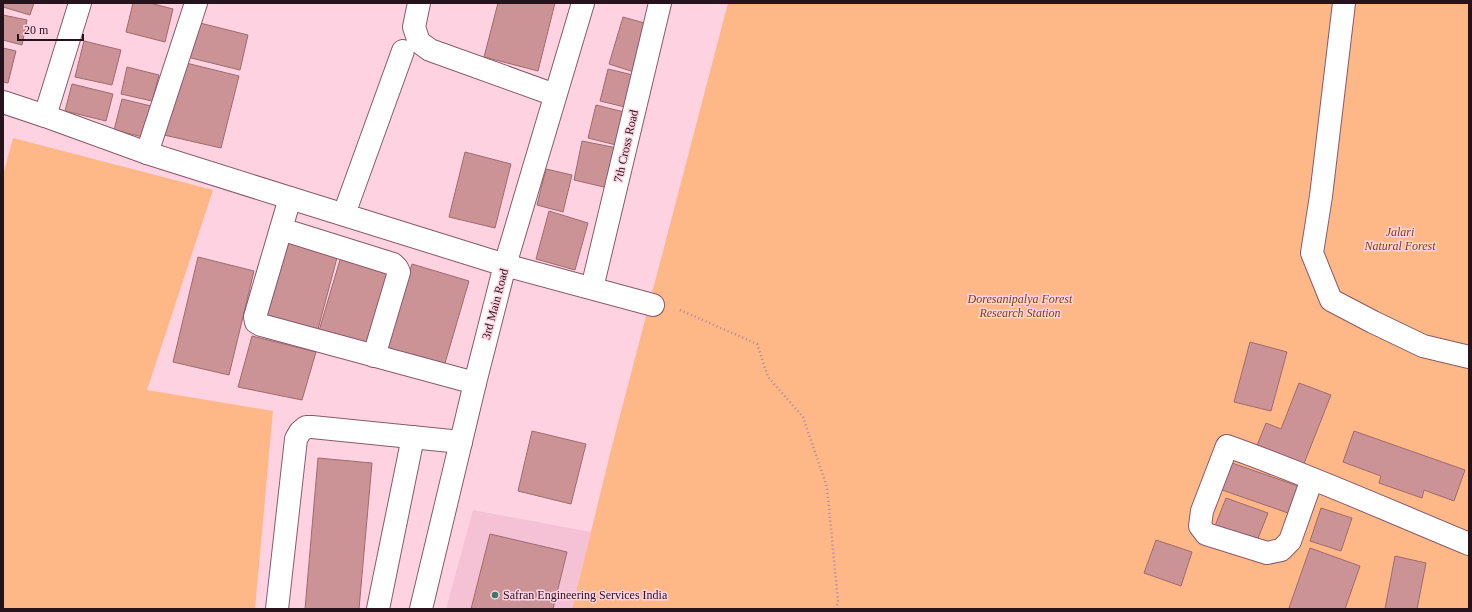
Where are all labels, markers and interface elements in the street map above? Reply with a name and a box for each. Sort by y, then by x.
scale bar [18,16,83,42]
text: 20 m [24,23,49,37]
street label: 7th Cross Road [611,108,641,184]
park label: Jalari Natural Forest [1363,225,1436,253]
street label: 3rd Main Road [479,267,511,341]
park label: Doresanipalya Forest Research Station [967,292,1073,320]
place label: Safran Engineering Services India [503,588,668,602]
marker: Safran Engineering Services India [490,590,500,600]

